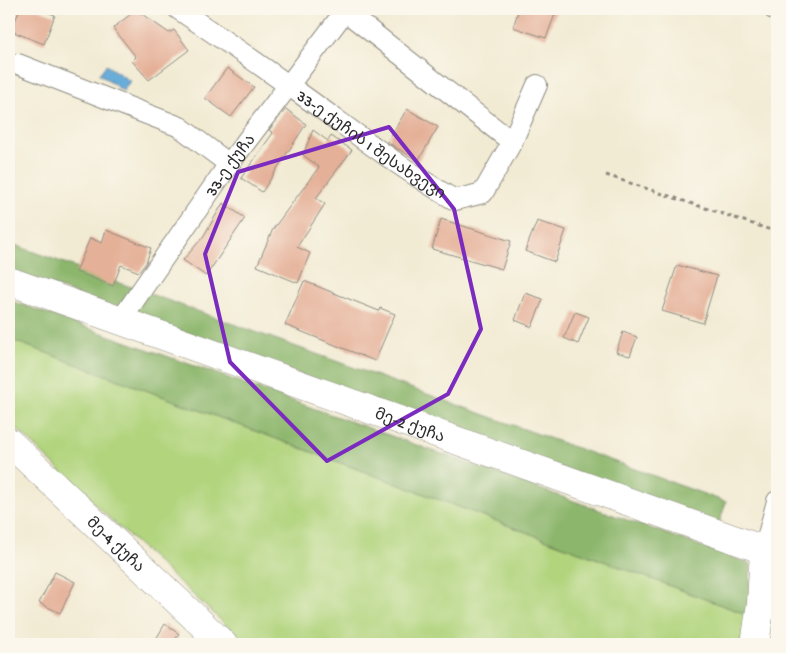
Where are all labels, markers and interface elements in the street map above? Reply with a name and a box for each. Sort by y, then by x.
street label: 33-ე ქუჩის I შესახვევი [291,87,448,205]
street label: 33-ე ქუჩა [203,132,261,202]
street label: მე-2 ქუჩა [372,405,447,448]
street label: მე-4 ქუჩა [81,514,147,578]

